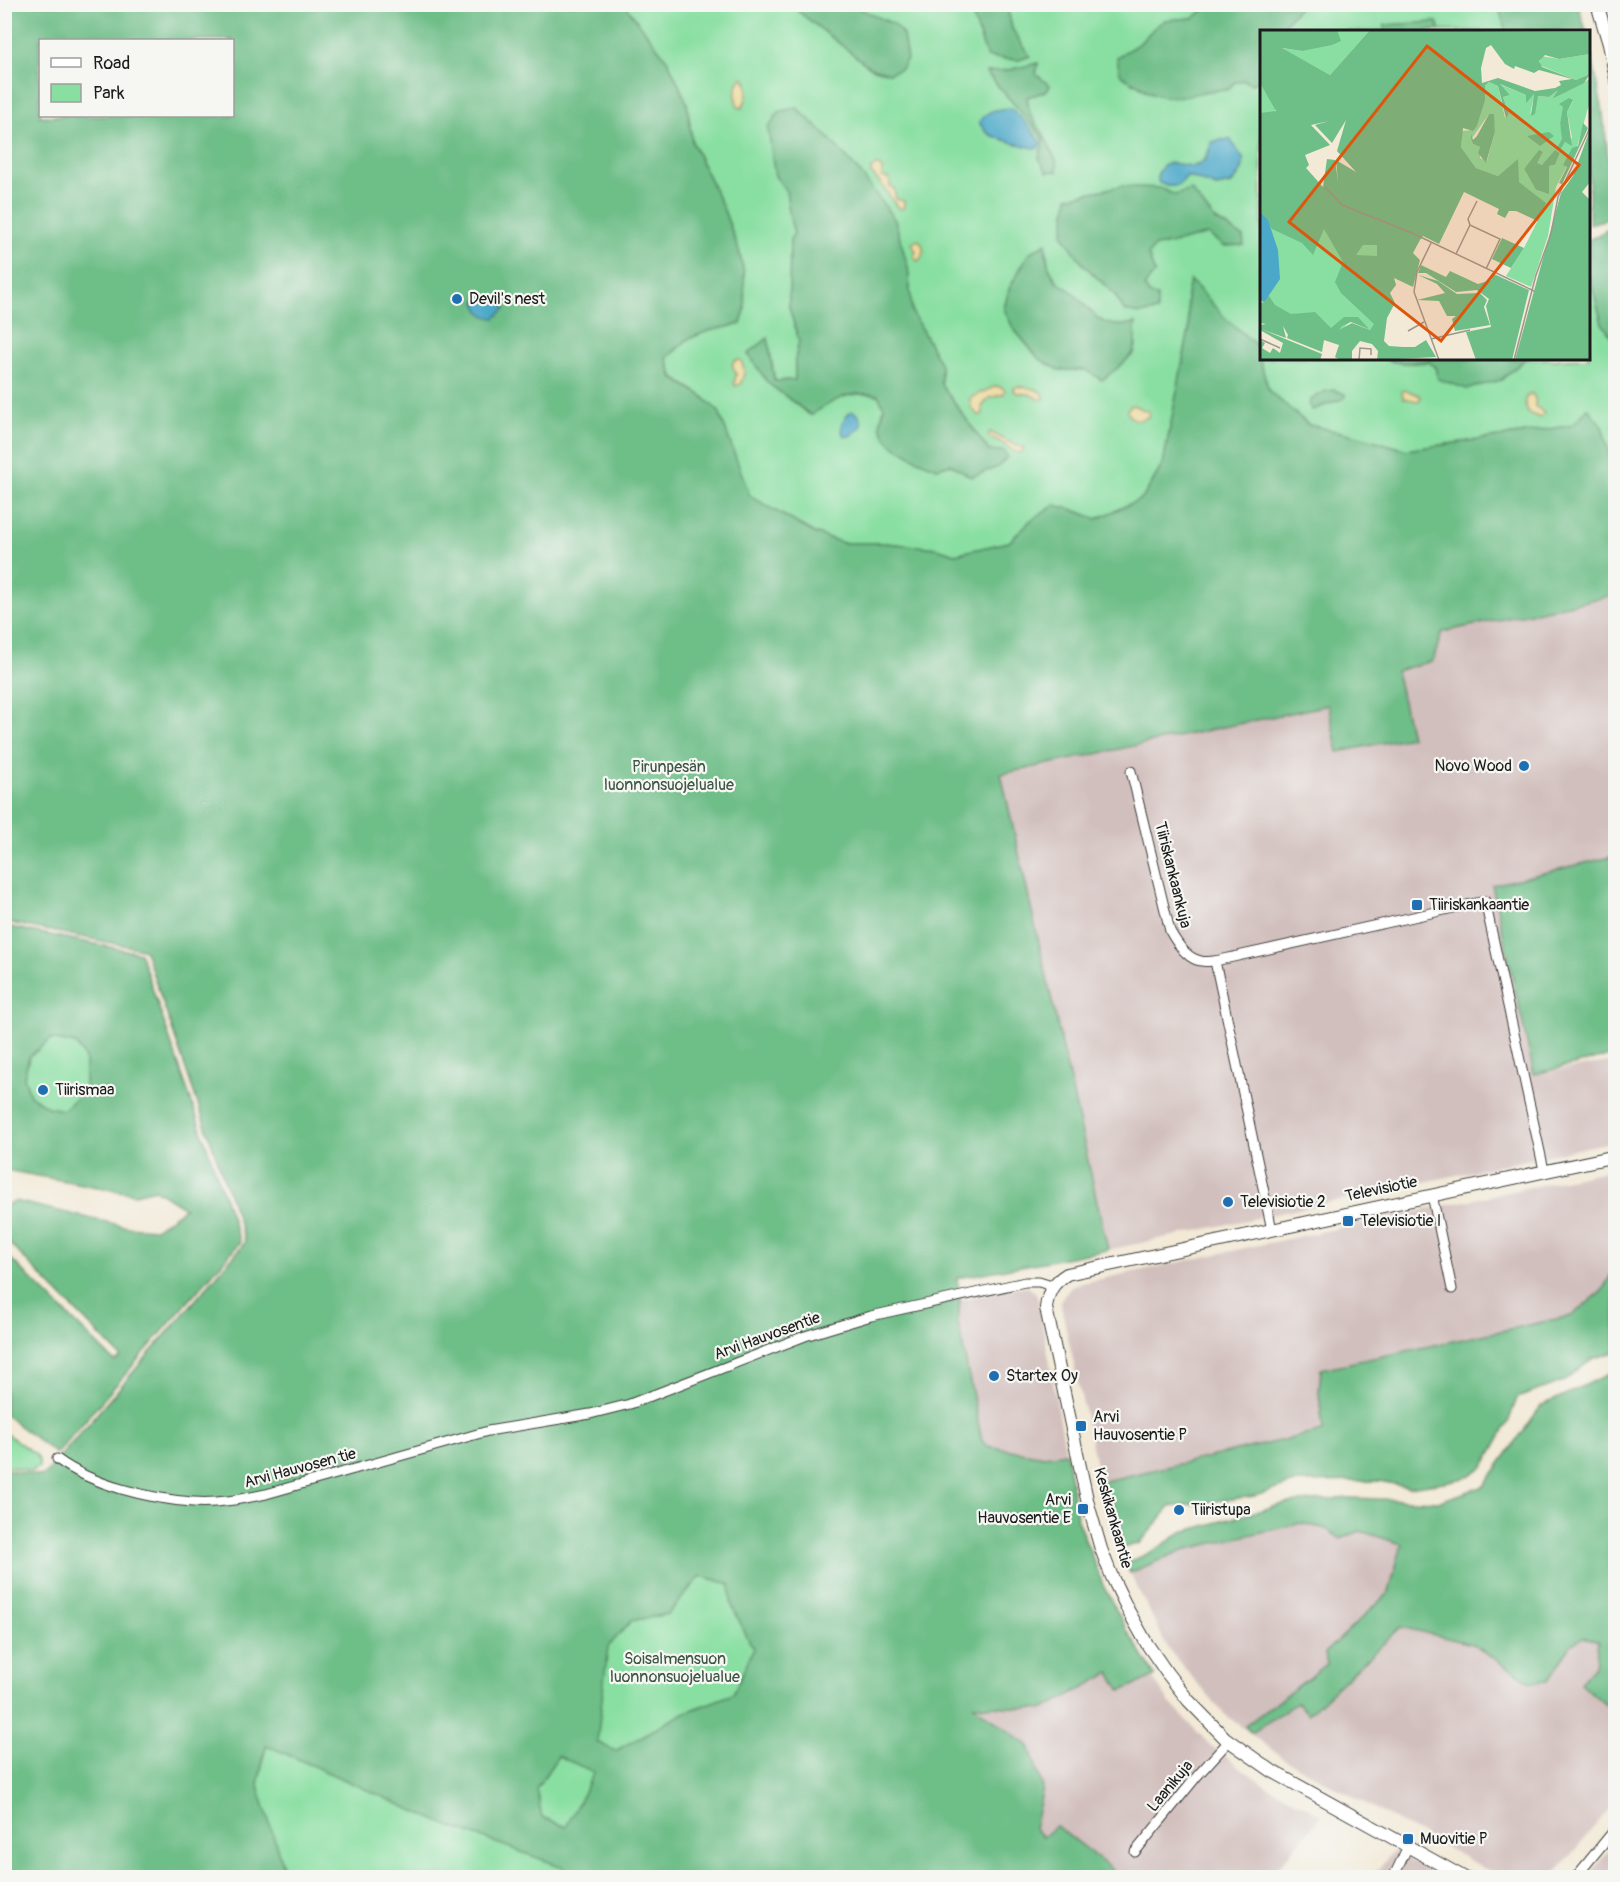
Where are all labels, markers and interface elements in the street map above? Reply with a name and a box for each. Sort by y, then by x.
inset map [1260,30,1590,360]
legend [39,39,234,117]
text: Road [93,52,130,75]
text: Park [93,82,125,105]
place label: Devil's nest [469,289,546,309]
marker: Devil's nest [450,292,464,306]
place label: Novo Wood [1435,756,1512,776]
park label: Pirunpesän luonnonsuojelualue [604,757,734,795]
marker: Novo Wood [1517,759,1531,773]
street label: Tiiriskankaankuja [1150,820,1196,930]
place label: Tiiriskankaantie [1429,895,1529,915]
marker: Tiiriskankaantie [1410,898,1424,912]
place label: Tiirismaa [55,1080,114,1100]
marker: Tiirismaa [36,1083,50,1097]
street label: Televisiotie [1343,1172,1419,1206]
place label: Televisiotie 2 [1240,1192,1326,1212]
marker: Televisiotie 2 [1221,1195,1235,1209]
place label: Televisiotie I [1360,1211,1441,1231]
marker: Televisiotie I [1341,1214,1355,1228]
street label: Arvi Hauvosentie [711,1307,823,1364]
place label: Startex Oy [1006,1366,1078,1386]
marker: Startex Oy [987,1369,1001,1383]
place label: Arvi Hauvosentie P [1093,1407,1187,1445]
marker: Arvi Hauvosentie P [1074,1419,1088,1433]
street label: Arvi Hauvosen tie [242,1443,358,1493]
street label: Keskikankaantie [1089,1465,1137,1571]
place label: Arvi Hauvosentie E [977,1490,1071,1528]
place label: Tiiristupa [1191,1500,1251,1520]
marker: Arvi Hauvosentie E [1076,1502,1090,1516]
marker: Tiiristupa [1172,1503,1186,1517]
park label: Soisalmensuon luonnonsuojelualue [610,1649,740,1687]
street label: Laanikuja [1143,1756,1197,1816]
place label: Muovitie P [1420,1829,1488,1849]
marker: Muovitie P [1401,1832,1415,1846]

